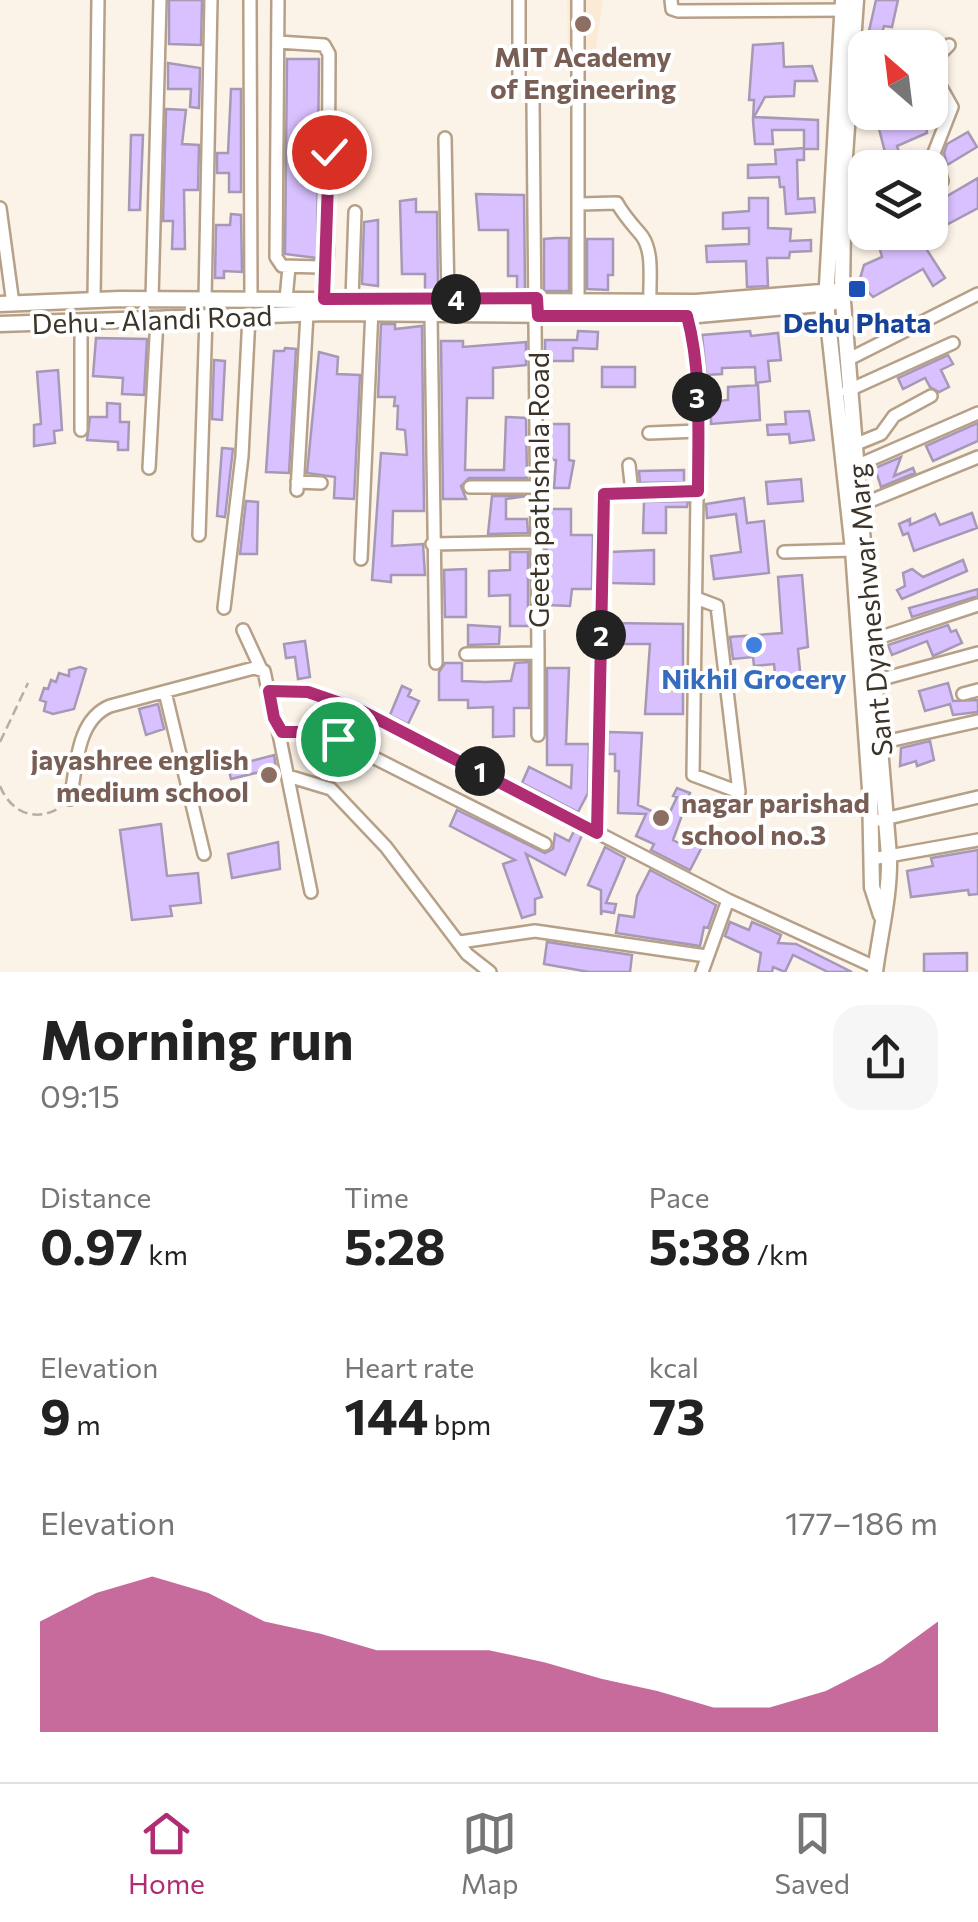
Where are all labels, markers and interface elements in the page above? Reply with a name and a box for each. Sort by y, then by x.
marker: MIT Academy of Engineering [572,13,594,35]
north arrow [848,30,948,130]
map controls [848,30,948,250]
place label: MIT Academy of Engineering [490,39,676,105]
pin [287,110,372,195]
icon: check [302,125,357,180]
button: layers [848,150,948,250]
pin: 4 [431,274,481,324]
marker: Dehu Phata [846,278,868,300]
text: 4 [447,282,465,316]
street label: Dehu - Alandi Road [31,298,273,340]
place label: Dehu Phata [783,305,931,339]
street label: Geeta pathshala Road [521,352,555,628]
pin: 3 [672,372,722,422]
text: 3 [689,380,705,414]
street label: Sant Dyaneshwar Marg [839,462,899,758]
pin: 2 [576,610,626,660]
text: 2 [593,618,609,652]
marker: Nikhil Grocery [743,634,765,656]
place label: Nikhil Grocery [661,661,847,695]
pin [296,697,381,782]
icon: arrive [311,712,366,767]
place label: jayashree english medium school [30,742,249,808]
pin: 1 [455,746,505,796]
text: 1 [474,754,486,788]
marker: jayashree english medium school [258,764,280,786]
place label: nagar parishad school no.3 [681,785,870,851]
marker: nagar parishad school no.3 [650,807,672,829]
text: Morning run [40,1004,354,1071]
button: share [833,1005,938,1110]
text: 09:15 [40,1075,120,1115]
text: Distance [40,1180,151,1214]
text: Time [344,1180,409,1214]
text: Pace [649,1180,710,1214]
text: 0.97 [40,1214,143,1275]
text: 5:28 [344,1214,446,1275]
text: 5:38 [649,1214,751,1275]
text: km [143,1237,188,1271]
text: /km [751,1237,809,1271]
text: Elevation [40,1350,158,1384]
text: Heart rate [344,1350,474,1384]
text: kcal [649,1350,699,1384]
text: 9 [40,1384,71,1445]
text: 144 [344,1384,428,1445]
text: 73 [649,1384,705,1445]
text: m [71,1407,101,1441]
text: bpm [428,1407,491,1441]
text: Elevation [40,1502,175,1542]
text: 177–186 m [785,1502,938,1542]
tab: Home [128,1806,205,1900]
tab: Map [461,1806,519,1900]
tab: Saved [774,1806,850,1900]

